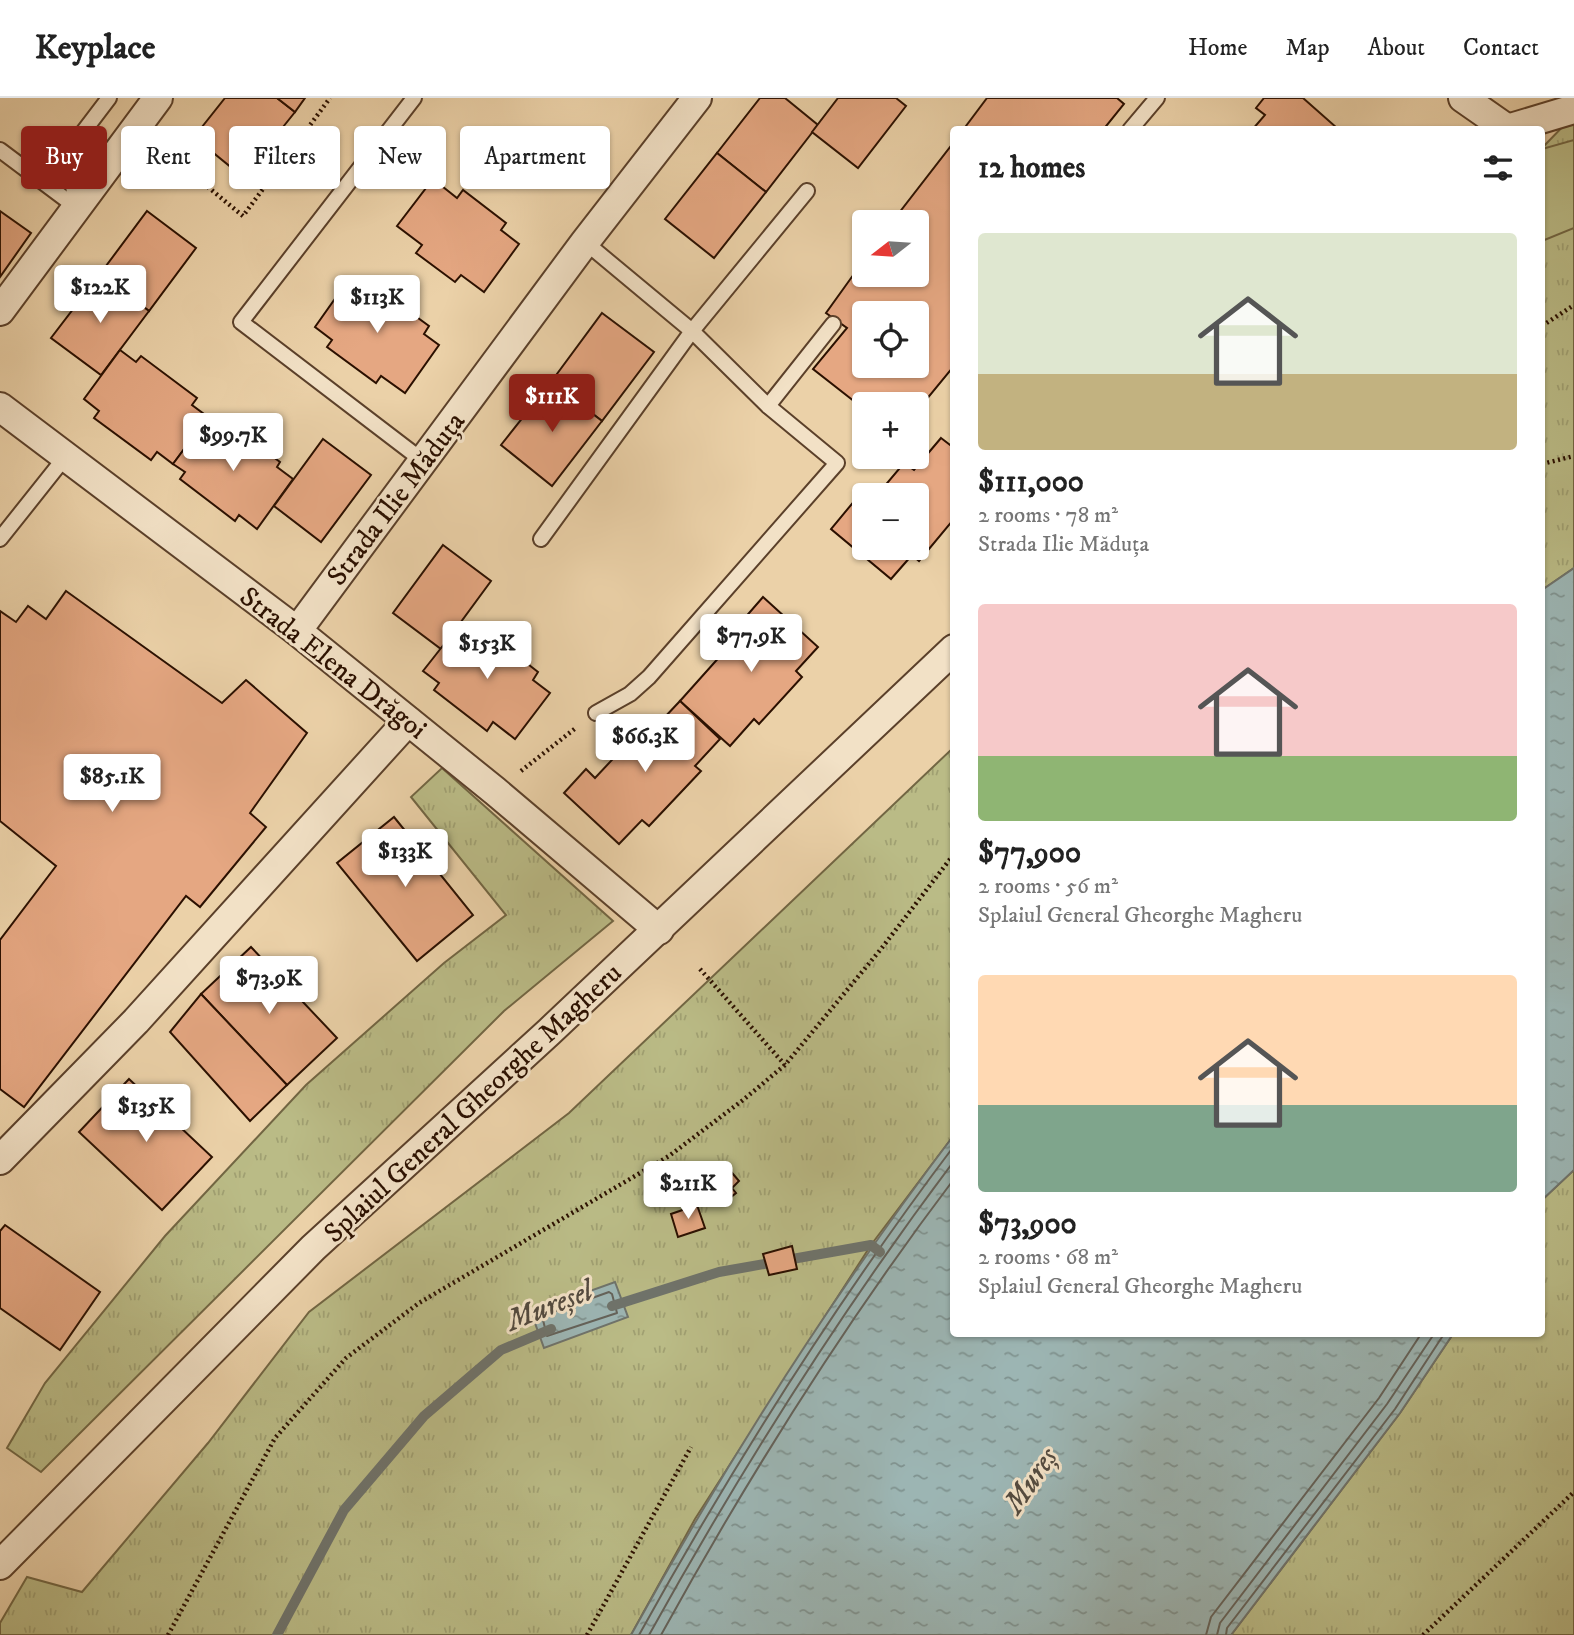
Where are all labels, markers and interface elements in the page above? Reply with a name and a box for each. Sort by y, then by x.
text: Keyplace [35,28,155,69]
text: Home [1188,33,1247,63]
text: Map [1285,33,1330,63]
text: About [1368,33,1425,63]
text: Contact [1463,33,1539,63]
chip: Buy [21,126,107,189]
chip: Rent [121,126,215,189]
chip: Filters [229,126,340,189]
chip: New [354,126,446,189]
chip: Apartment [460,126,610,189]
icon: filters [1479,149,1517,187]
text: 12 homes [978,150,1085,187]
north arrow [852,210,929,287]
map controls [852,210,929,560]
pin: $122K [51,266,149,325]
text: $122K [70,273,130,302]
pin: $113K [328,275,426,335]
icon: home [1185,278,1311,404]
text: $113K [350,283,404,312]
button: locate [852,301,929,378]
pin: $111K [503,374,601,434]
text: $111K [525,382,579,411]
button: + [852,392,929,469]
street label: Strada Ilie Măduța [319,405,473,593]
pin: $99.7K [176,414,290,473]
text: $99.7K [199,421,267,450]
text: $111,000 [978,464,1084,501]
button: − [852,483,929,560]
text: 2 rooms · 78 m² [978,501,1118,530]
text: Strada Ilie Măduța [978,530,1149,559]
street label: Strada Elena Drăgoi [233,579,434,747]
pin: $77.9K [694,614,808,674]
pin: $153K [438,622,536,681]
text: $77.9K [716,622,786,651]
text: $153K [458,629,516,658]
icon: home [1185,649,1311,775]
pin: $66.3K [588,714,702,774]
text: $66.3K [612,722,678,751]
pin: $85.1K [55,754,169,814]
text: $85.1K [80,762,144,791]
pin: $133K [356,830,454,889]
text: $77,900 [978,835,1081,872]
text: $133K [378,837,432,866]
text: 2 rooms · 56 m² [978,872,1118,901]
text: Splaiul General Gheorghe Magheru [978,901,1302,930]
pin: $73.9K [212,956,326,1016]
street label: Splaiul General Gheorghe Magheru [317,956,629,1251]
text: $73.9K [236,964,302,993]
icon: home [1185,1020,1311,1146]
pin: $135K [97,1084,195,1144]
text: $135K [117,1092,175,1121]
pin: $211K [639,1162,737,1221]
text: $211K [660,1169,716,1198]
text: $73,900 [978,1206,1077,1243]
text: 2 rooms · 68 m² [978,1243,1118,1272]
water label: Mureșel [499,1271,601,1341]
text: Splaiul General Gheorghe Magheru [978,1272,1302,1301]
water label: Mureș [995,1440,1067,1523]

